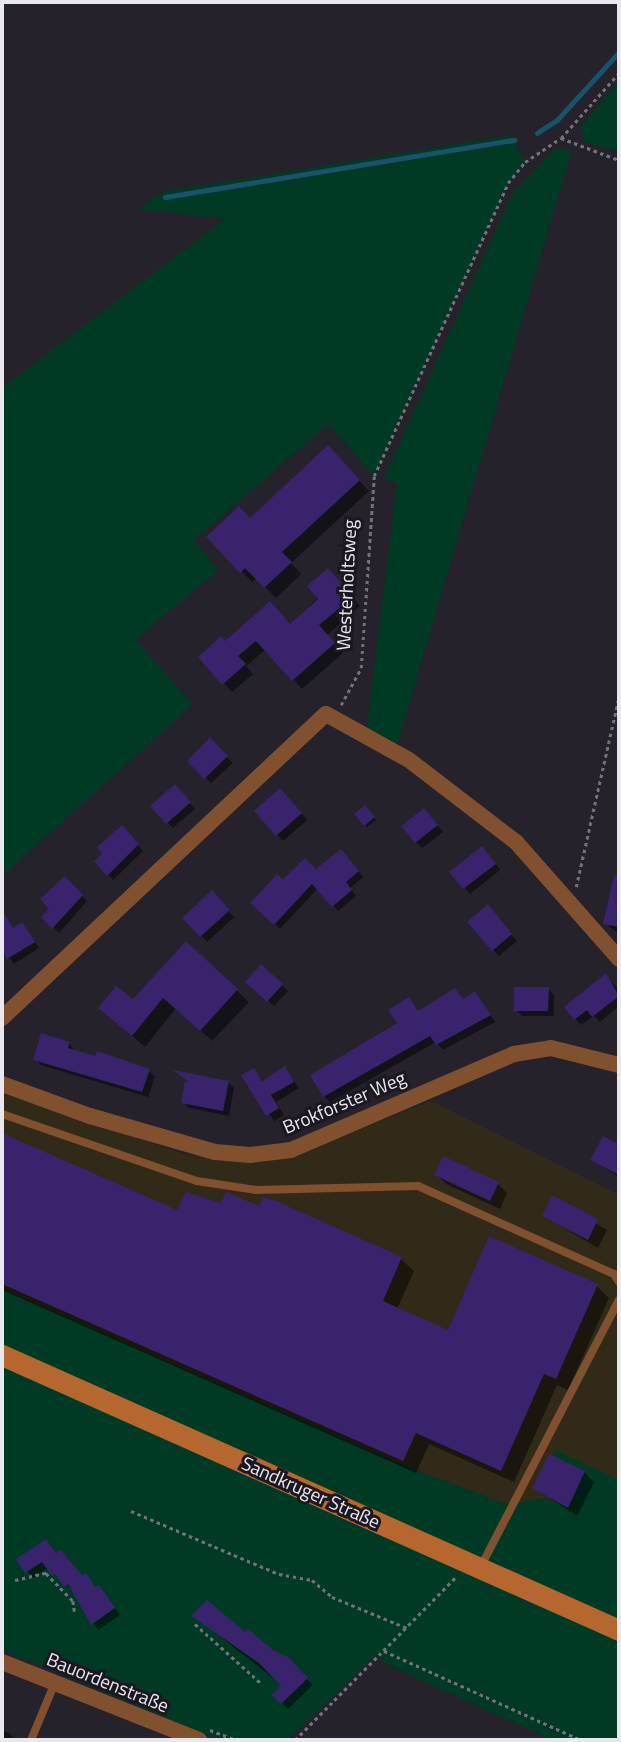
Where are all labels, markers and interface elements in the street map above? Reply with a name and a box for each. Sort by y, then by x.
street label: Westerholtsweg [331,519,361,651]
street label: Brokforster Weg [279,1066,409,1138]
street label: Sandkruger Straße [238,1451,384,1533]
street label: Bauordenstraße [44,1647,172,1717]

